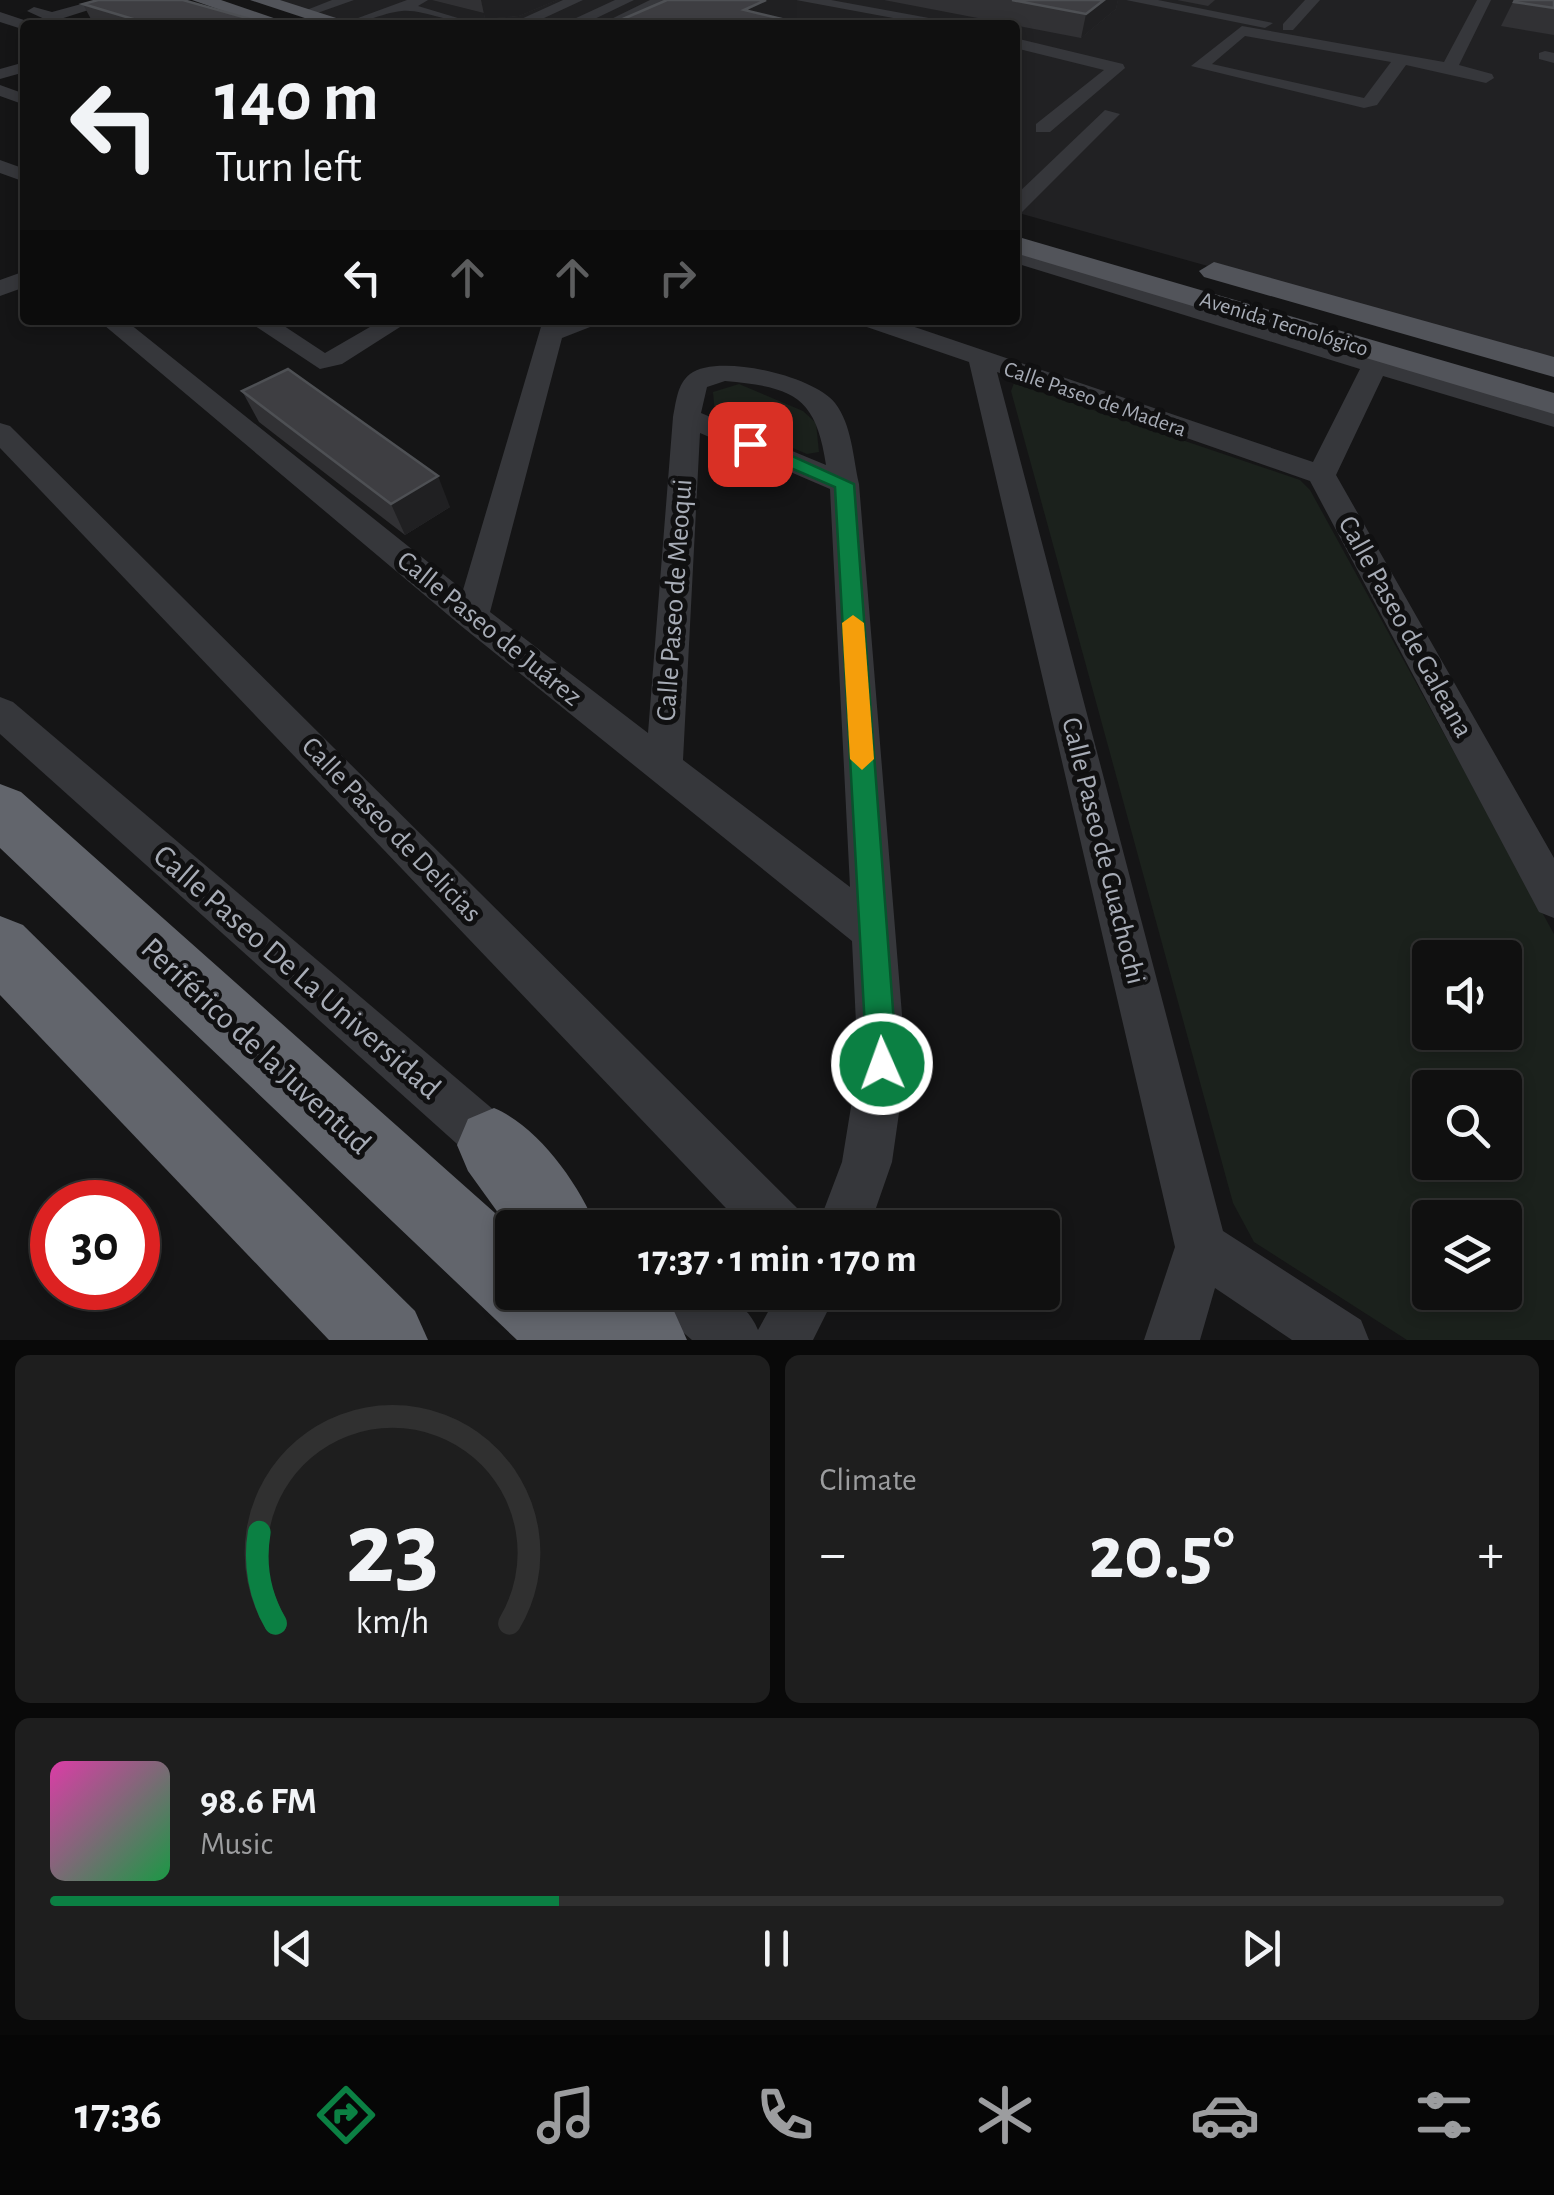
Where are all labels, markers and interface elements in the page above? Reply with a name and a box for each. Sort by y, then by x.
icon: left [50,60,180,190]
text: 140 m [215,63,379,133]
text: Turn left [215,145,362,190]
icon: left [335,250,390,305]
icon: ahead [440,250,495,305]
icon: ahead [545,250,600,305]
icon: right [650,250,705,305]
street label: Avenida Tecnológico [1197,288,1371,360]
street label: Calle Paseo de Madera [1001,358,1189,440]
pin [708,402,793,487]
icon: arrive [723,417,778,472]
street label: Calle Paseo de Meoqui [653,478,697,722]
street label: Calle Paseo de Galeana [1332,511,1478,743]
street label: Calle Paseo de Juárez [392,546,586,712]
street label: Calle Paseo de Guachochi [1056,715,1150,987]
street label: Calle Paseo de Delicias [296,732,486,928]
street label: Calle Paseo De La Universidad [147,839,447,1105]
street label: Periférico de la Juventud [135,932,377,1160]
map controls [1412,940,1522,1310]
button: sound [1412,940,1522,1050]
position arrow [830,1012,934,1116]
button: search [1412,1070,1522,1180]
speed limit sign: 30 [30,1180,160,1310]
button: layers [1412,1200,1522,1310]
text: 17:37 · 1 min · 170 m [638,1241,917,1279]
text: Climate [820,1464,917,1496]
text: 23 [345,1498,439,1602]
text: 20.5° [1089,1517,1235,1592]
text: − [820,1527,846,1582]
text: + [1478,1527,1504,1582]
text: km/h [355,1604,429,1640]
text: 98.6 FM [200,1783,317,1821]
text: Music [200,1828,273,1860]
icon: previous [265,1921,320,1976]
icon: pause [749,1921,804,1976]
icon: next [1234,1921,1289,1976]
icon: directions [311,2080,381,2150]
icon: music [531,2080,601,2150]
icon: phone [750,2080,820,2150]
icon: climate [970,2080,1040,2150]
icon: car [1190,2080,1260,2150]
icon: filters [1409,2080,1479,2150]
text: 17:36 [75,2092,162,2137]

